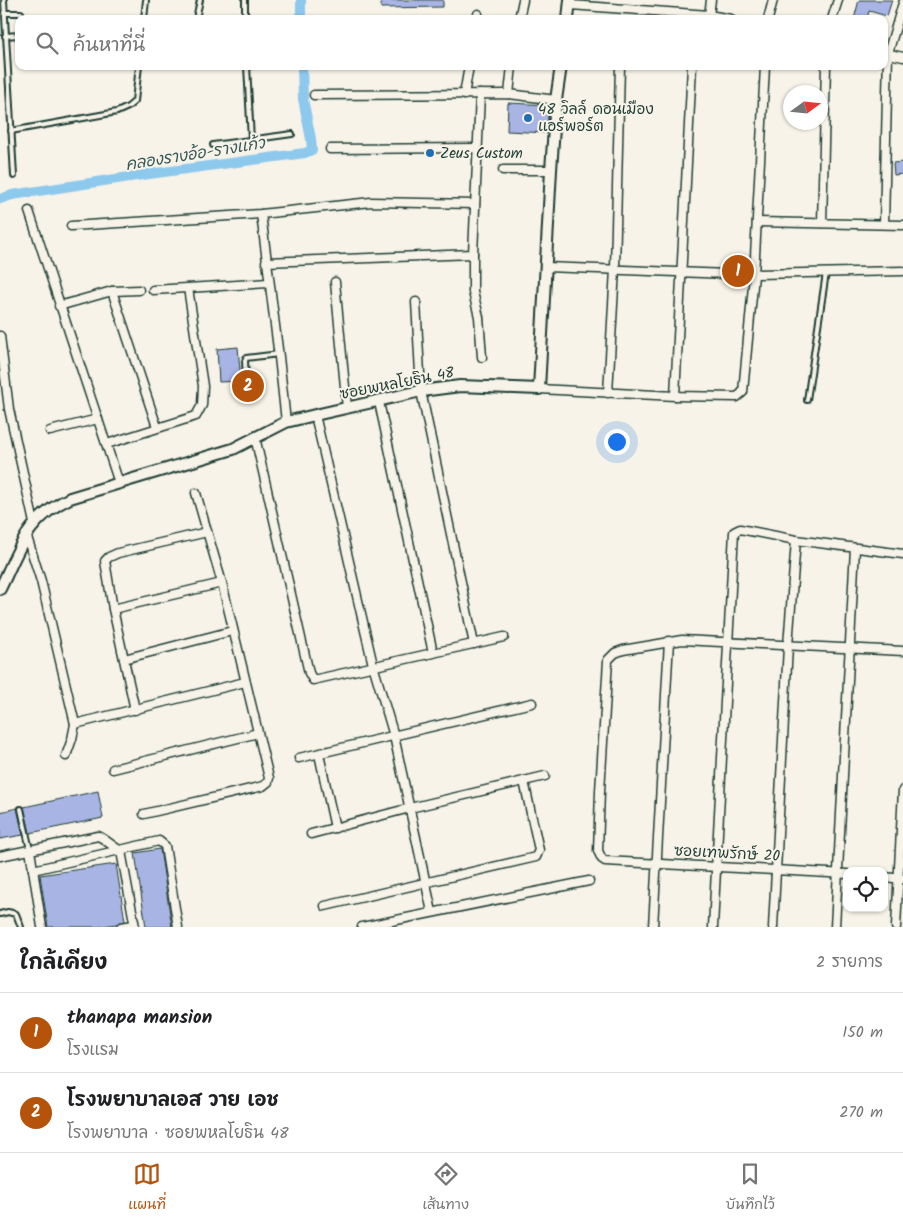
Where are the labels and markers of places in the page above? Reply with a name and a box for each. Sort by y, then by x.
place label: 48 วิลล์ ดอนเมือง แอร์พอร์ต [538,98,654,139]
marker: 48 วิลล์ ดอนเมือง แอร์พอร์ต [522,112,534,124]
place label: Zeus Custom [440,142,523,166]
marker: Zeus Custom [424,147,436,159]
pin: 1 [722,252,754,290]
pin: 2 [232,367,264,405]

